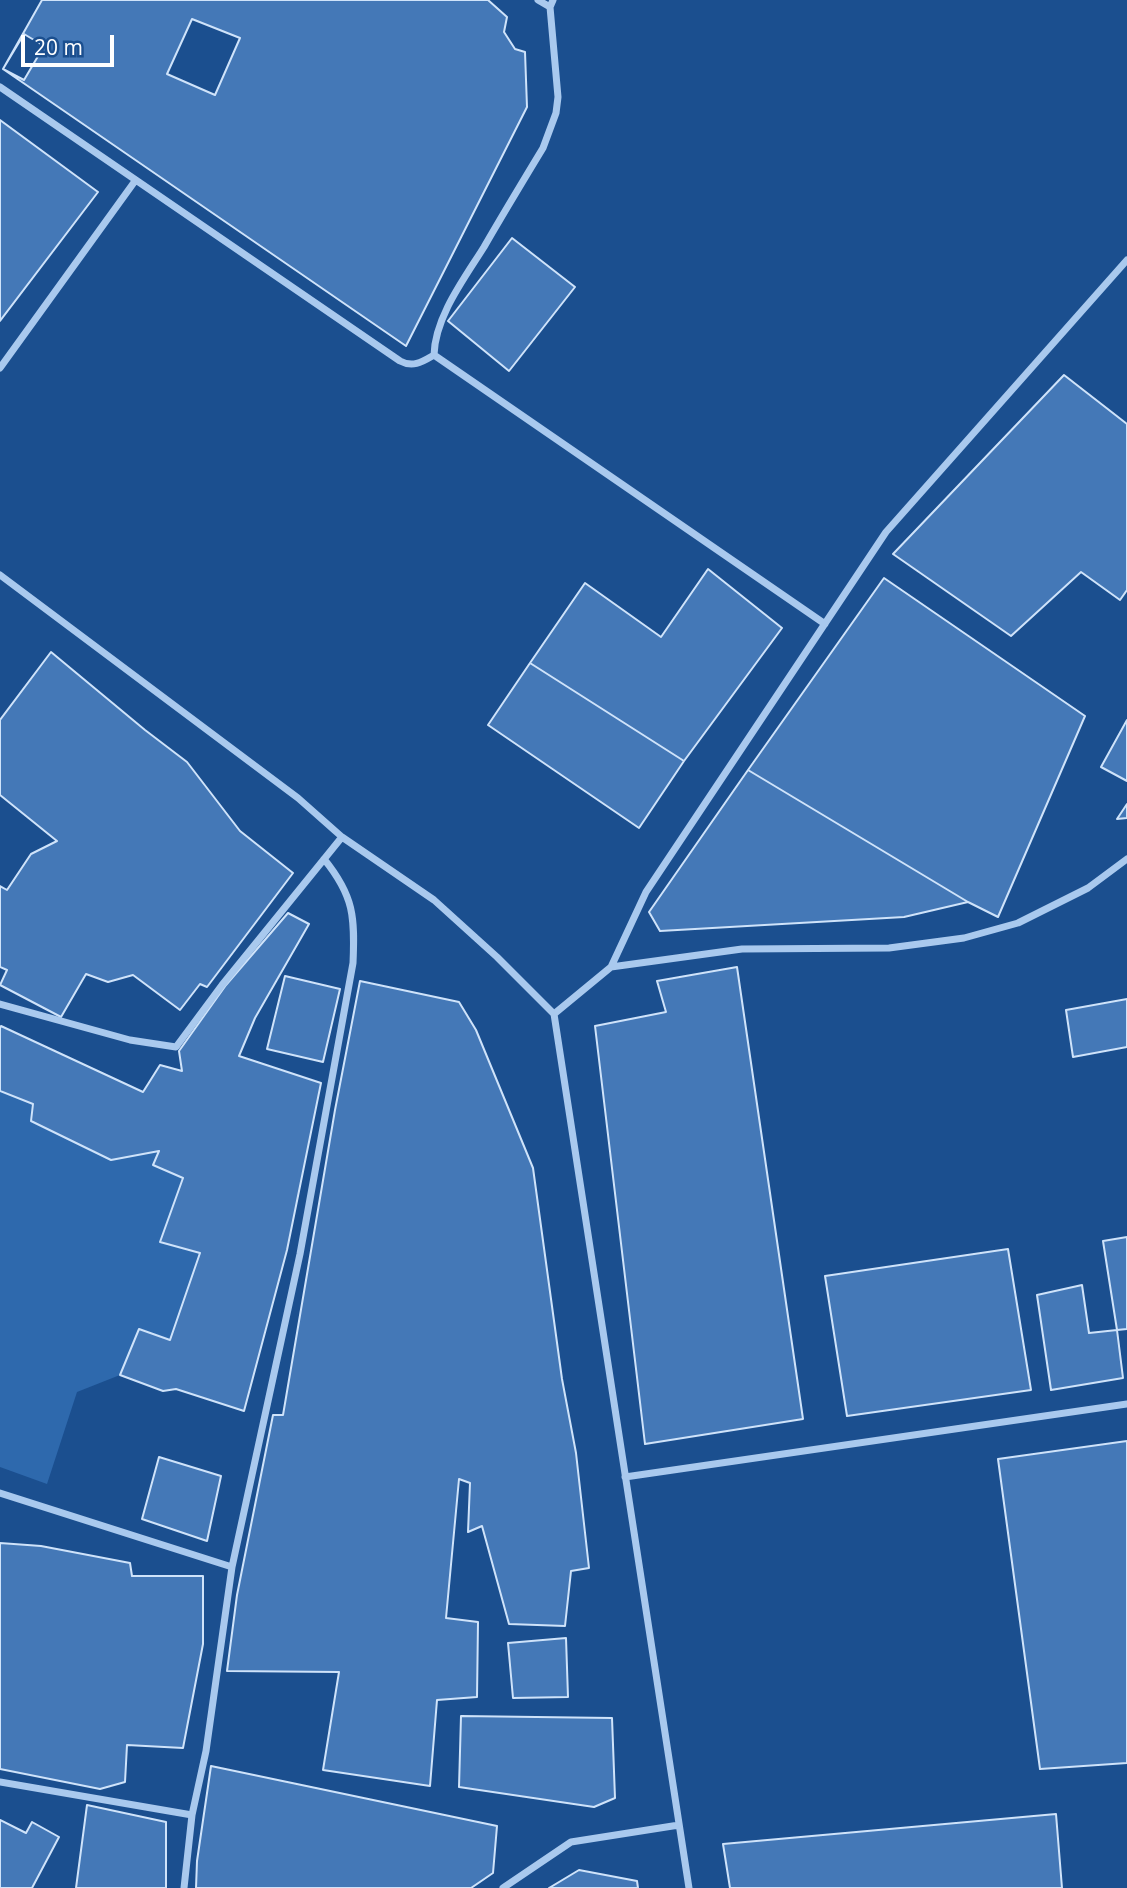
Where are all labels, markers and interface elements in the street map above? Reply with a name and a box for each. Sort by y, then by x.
scale bar [24,21,117,65]
text: 20 m [34,33,83,61]

